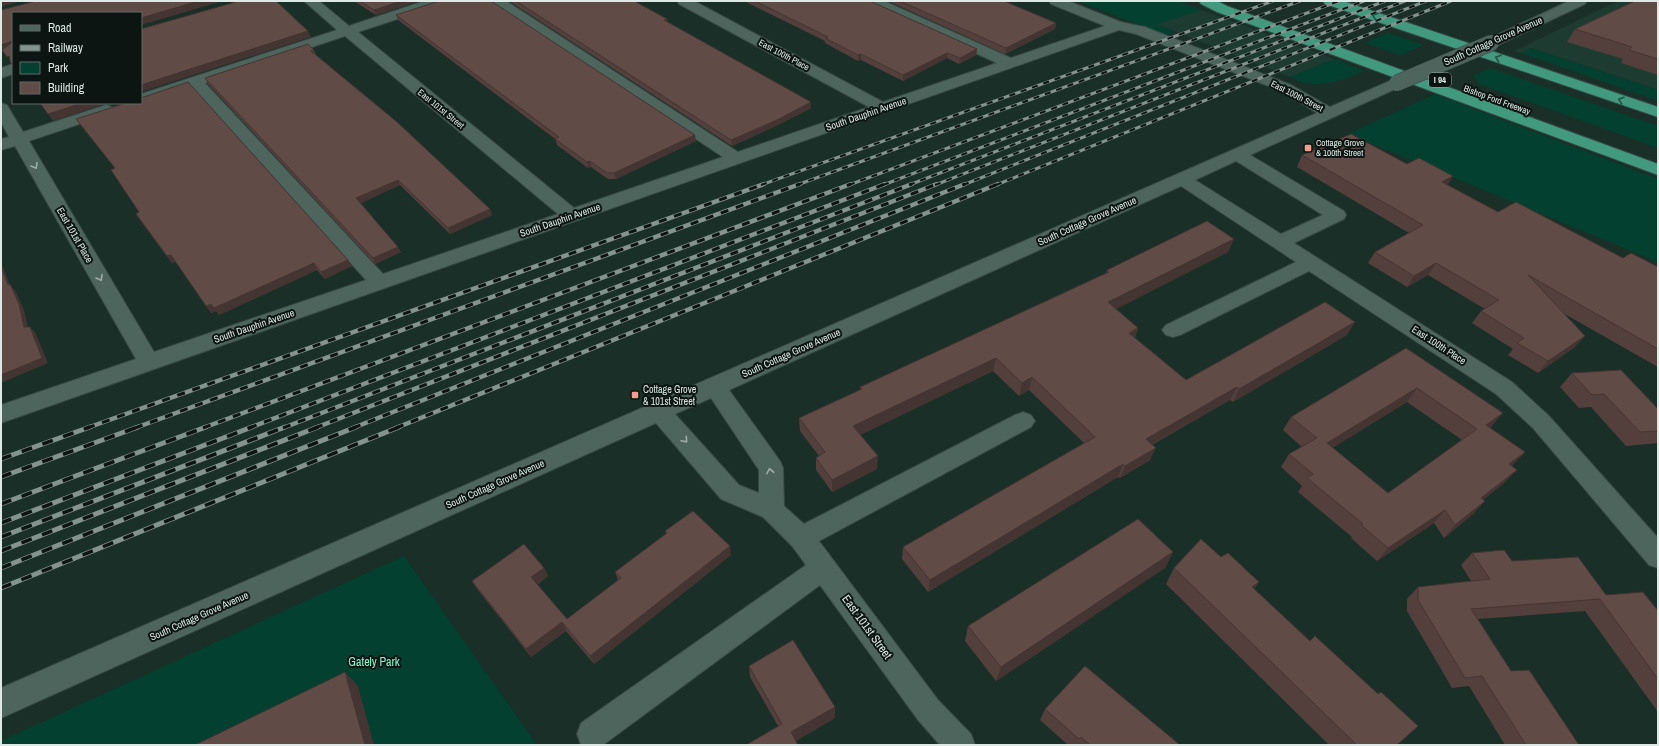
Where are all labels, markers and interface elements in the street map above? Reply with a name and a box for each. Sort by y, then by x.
legend [12,12,142,104]
one-way arrow [1371,12,1378,21]
street label: South Cottage Grove Avenue [1442,13,1545,69]
text: Road [48,20,72,36]
street label: East 100th Place [757,37,811,73]
text: Railway [48,40,83,56]
one-way arrow [1495,54,1502,63]
text: Park [48,60,68,76]
road number: I 94 [1429,73,1451,87]
street label: East 100th Street [1269,78,1325,114]
text: Building [48,80,85,96]
street label: Bishop Ford Freeway [1462,82,1532,118]
street label: East 101st Street [415,87,467,131]
street label: South Dauphin Avenue [824,94,908,134]
one-way arrow [1618,96,1625,104]
place label: Cottage Grove & 100th Street [1316,137,1364,159]
marker: Cottage Grove & 100th Street [1303,143,1313,153]
one-way arrow [30,162,37,169]
street label: South Cottage Grove Avenue [1036,193,1139,249]
street label: South Dauphin Avenue [518,200,602,240]
street label: East 101st Place [54,205,96,265]
one-way arrow [96,274,103,281]
street label: South Dauphin Avenue [212,306,296,346]
street label: East 100th Place [1409,323,1469,368]
street label: South Cottage Grove Avenue [740,325,843,381]
place label: Cottage Grove & 101st Street [643,383,697,408]
marker: Cottage Grove & 101st Street [630,390,640,400]
one-way arrow [680,436,687,443]
street label: South Cottage Grove Avenue [444,456,547,512]
one-way arrow [766,468,775,475]
street label: South Cottage Grove Avenue [148,588,251,644]
street label: East 101st Street [838,592,896,662]
park label: Gately Park [348,654,400,670]

